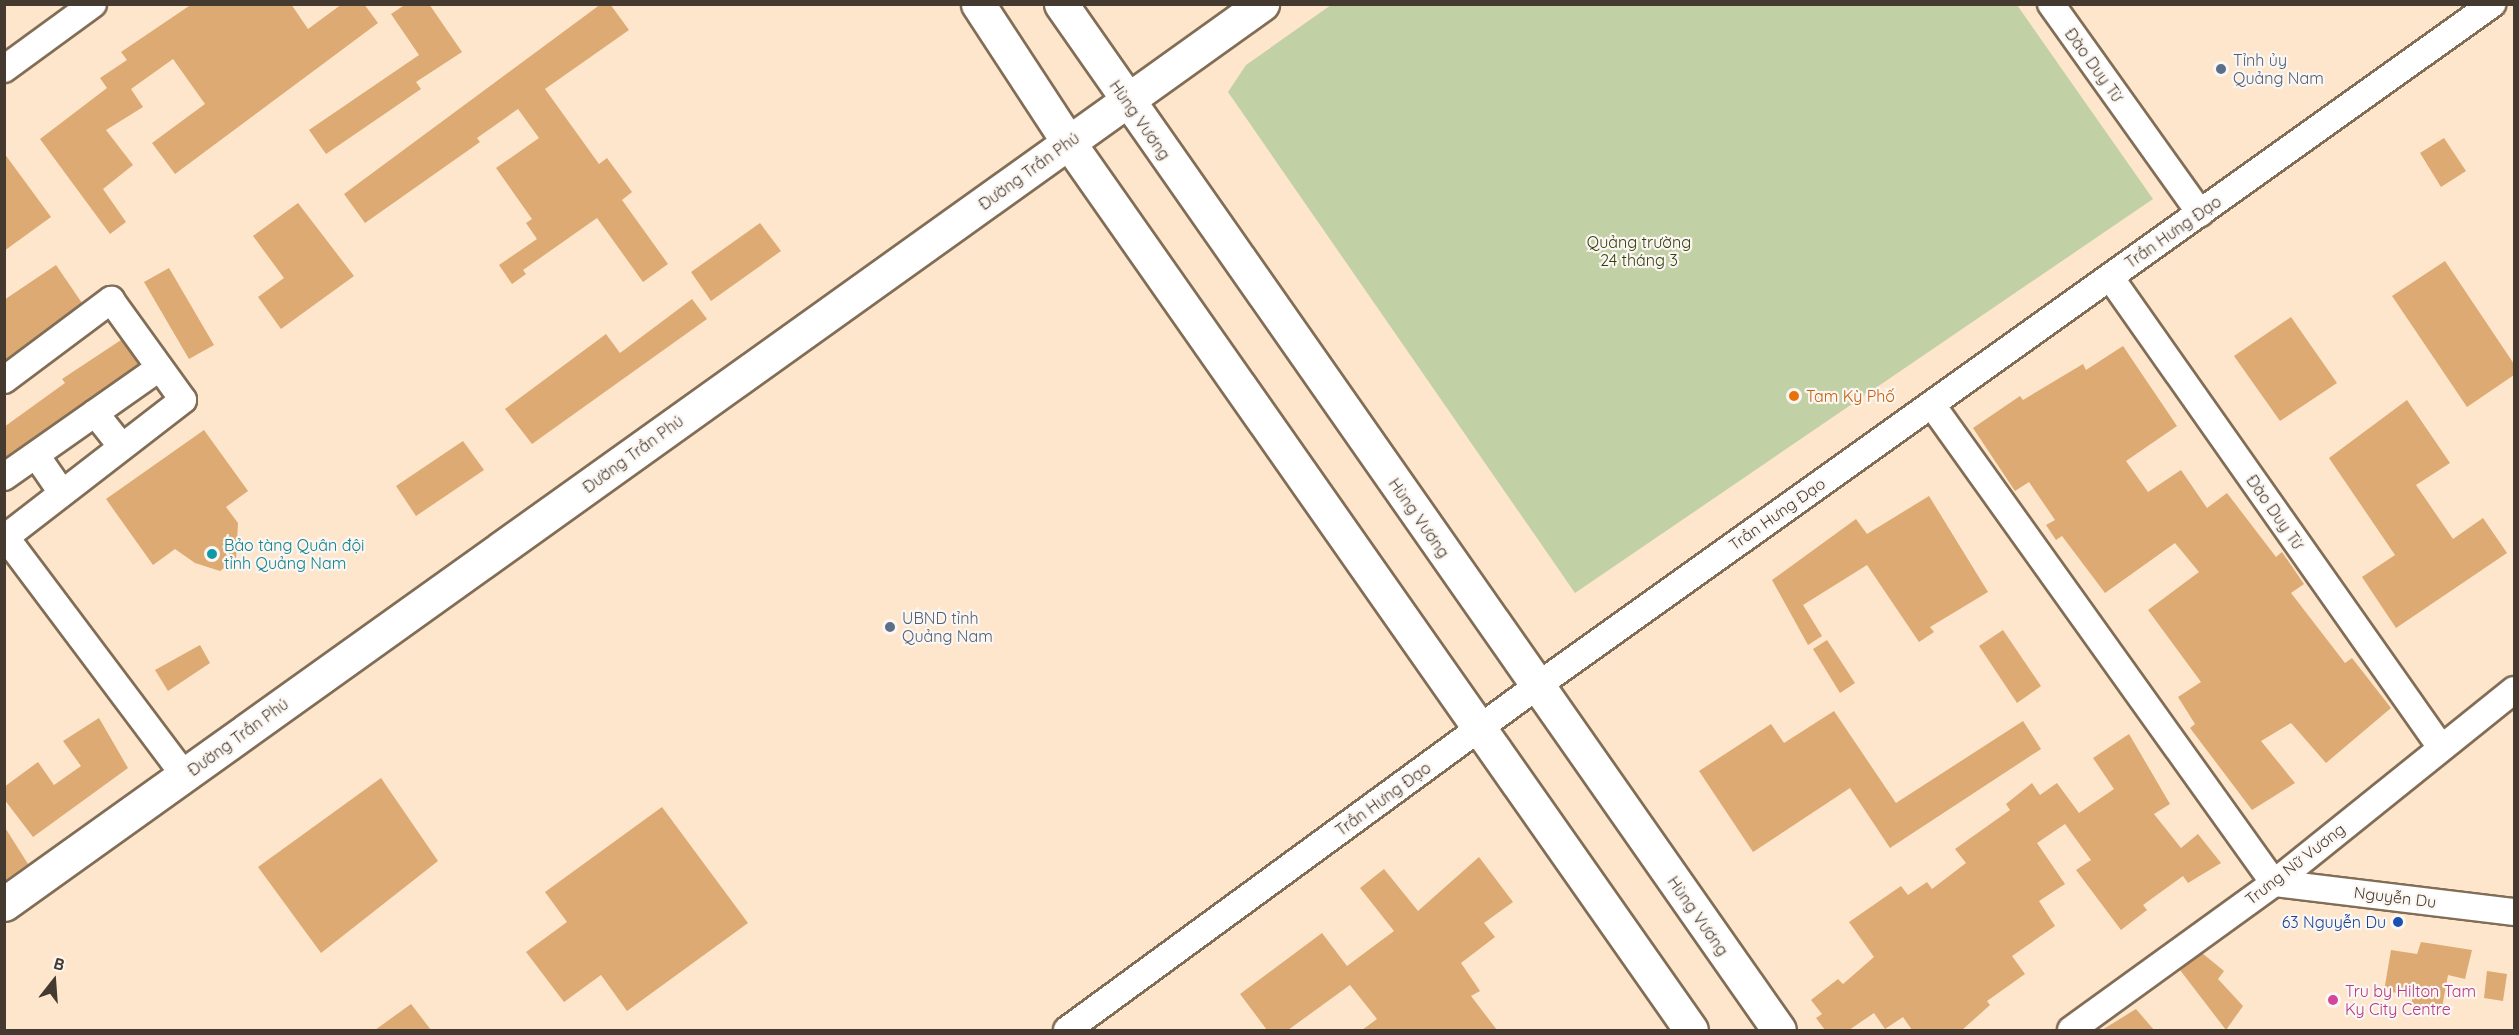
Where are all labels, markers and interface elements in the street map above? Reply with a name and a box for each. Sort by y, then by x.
street label: Đào Duy Từ [2061,25,2127,105]
place label: Tỉnh ủy Quảng Nam [2233,50,2324,88]
marker: Tỉnh ủy Quảng Nam [2214,62,2228,76]
street label: Hùng Vương [1106,77,1174,163]
street label: Đường Trần Phú [975,128,1083,214]
street label: Trần Hưng Đạo [2121,192,2225,272]
park label: Quảng trường 24 tháng 3 [1587,232,1691,270]
place label: Tam Kỳ Phố [1806,386,1895,406]
marker: Tam Kỳ Phố [1787,389,1801,403]
street label: Đường Trần Phú [579,411,687,497]
street label: Đào Duy Từ [2242,471,2308,553]
street label: Trần Hưng Đạo [1725,474,1829,554]
street label: Hùng Vương [1385,475,1453,561]
place label: Bảo tàng Quân đội tỉnh Quảng Nam [224,535,364,573]
marker: Bảo tàng Quân đội tỉnh Quảng Nam [205,547,219,561]
place label: UBND tỉnh Quảng Nam [902,608,993,646]
marker: UBND tỉnh Quảng Nam [883,620,897,634]
street label: Đường Trần Phú [184,694,292,780]
street label: Trần Hưng Đạo [1332,758,1434,840]
street label: Trưng Nữ Vương [2241,819,2349,909]
street label: Hùng Vương [1664,873,1732,959]
street label: Nguyễn Du [2353,882,2437,912]
place label: 63 Nguyễn Du [2282,912,2386,932]
marker: 63 Nguyễn Du [2391,915,2405,929]
north arrow [24,951,84,1011]
text: B [51,953,67,975]
place label: Tru by Hilton Tam Ky City Centre [2345,981,2476,1019]
marker: Tru by Hilton Tam Ky City Centre [2326,993,2340,1007]

